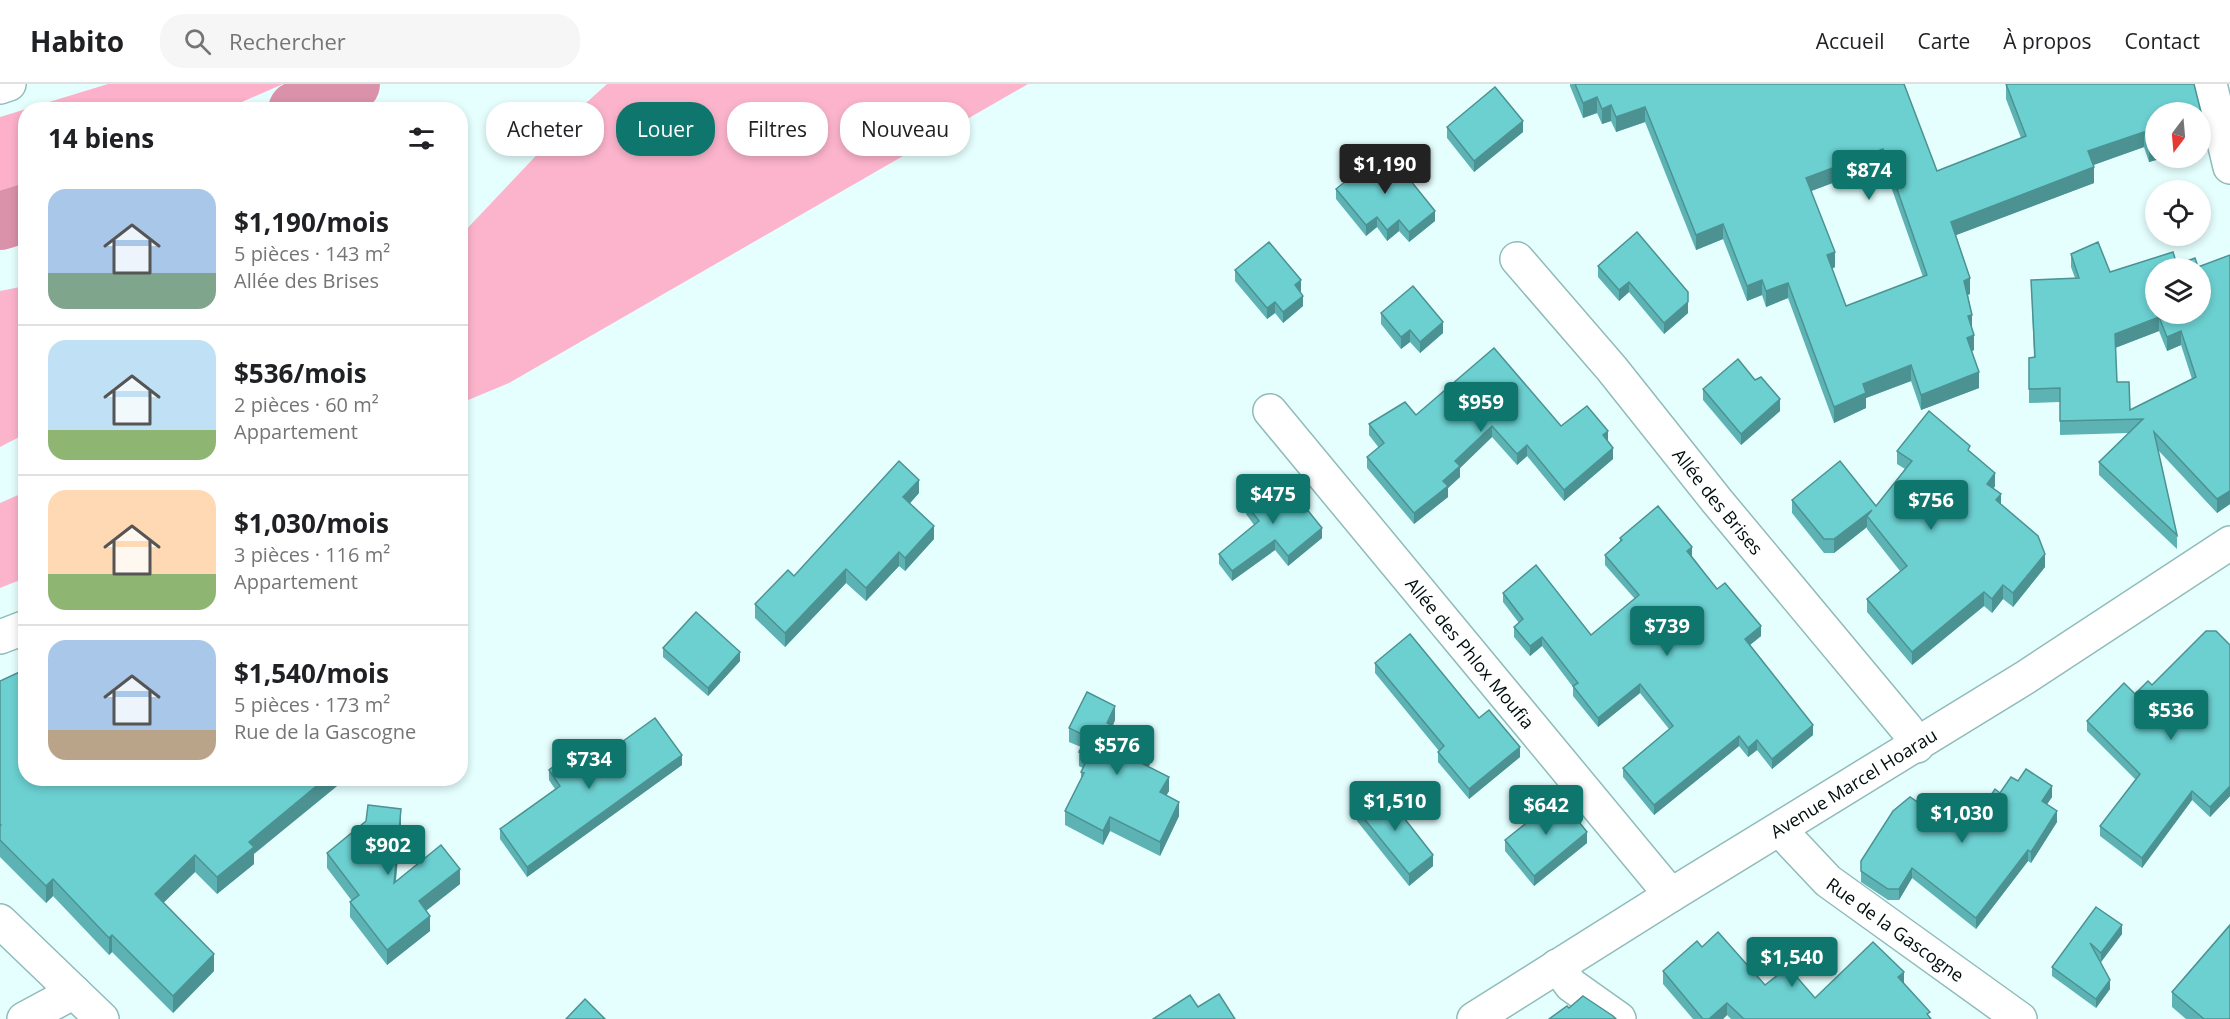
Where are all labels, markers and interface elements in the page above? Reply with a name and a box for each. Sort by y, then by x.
search box [160,14,580,68]
text: Habito [30,22,124,60]
icon: search [181,25,214,58]
text: Rechercher [229,26,346,56]
text: Accueil [1816,27,1884,55]
text: Carte [1917,27,1970,55]
text: À propos [2003,27,2092,55]
text: Contact [2125,27,2200,55]
chip: Acheter [486,102,604,156]
chip: Louer [616,102,715,156]
chip: Filtres [727,102,828,156]
chip: Nouveau [840,102,970,156]
north arrow [2145,102,2211,168]
map controls [2145,102,2211,324]
text: 14 biens [48,120,154,156]
icon: filters [405,122,438,155]
pin: $1,190 [1336,144,1434,195]
text: $1,190 [1354,150,1416,177]
pin: $874 [1833,150,1905,201]
text: $874 [1846,156,1892,183]
button: locate [2145,180,2211,246]
text: $1,190/mois [234,204,389,240]
icon: home [96,213,168,285]
text: 5 pièces · 143 m² [234,240,390,267]
button: layers [2145,258,2211,324]
text: Allée des Brises [234,267,379,294]
text: $536/mois [234,355,367,391]
icon: home [96,364,168,436]
pin: $959 [1445,382,1517,433]
text: $959 [1458,388,1504,415]
text: 2 pièces · 60 m² [234,391,379,418]
text: Appartement [234,418,358,445]
street label: Allée des Brises [1668,443,1769,560]
pin: $475 [1237,474,1309,525]
text: $475 [1250,480,1296,507]
pin: $756 [1895,480,1967,531]
text: $756 [1908,486,1954,513]
text: $1,030/mois [234,505,389,541]
icon: home [96,514,168,586]
text: 3 pièces · 116 m² [234,541,390,568]
text: Appartement [234,568,358,595]
street label: Allée des Phlox Moufia [1401,572,1540,734]
pin: $739 [1631,606,1703,657]
text: $739 [1644,612,1690,639]
text: $1,540/mois [234,655,389,691]
icon: home [96,664,168,736]
pin: $536 [2135,690,2207,741]
text: 5 pièces · 173 m² [234,691,390,718]
text: $536 [2148,696,2194,723]
text: Rue de la Gascogne [234,718,416,745]
street label: Avenue Marcel Hoarau [1766,723,1941,843]
pin: $576 [1081,725,1153,776]
text: $576 [1094,731,1140,758]
pin: $734 [553,739,625,790]
text: $734 [566,745,612,772]
pin: $1,510 [1346,781,1444,832]
pin: $642 [1510,785,1582,836]
text: $1,510 [1364,787,1426,814]
text: $642 [1523,791,1569,818]
pin: $1,030 [1913,793,2011,844]
text: $1,030 [1931,799,1993,826]
pin: $902 [352,825,424,876]
text: $902 [365,831,411,858]
street label: Rue de la Gascogne [1822,872,1969,987]
pin: $1,540 [1743,937,1841,988]
text: $1,540 [1761,943,1823,970]

